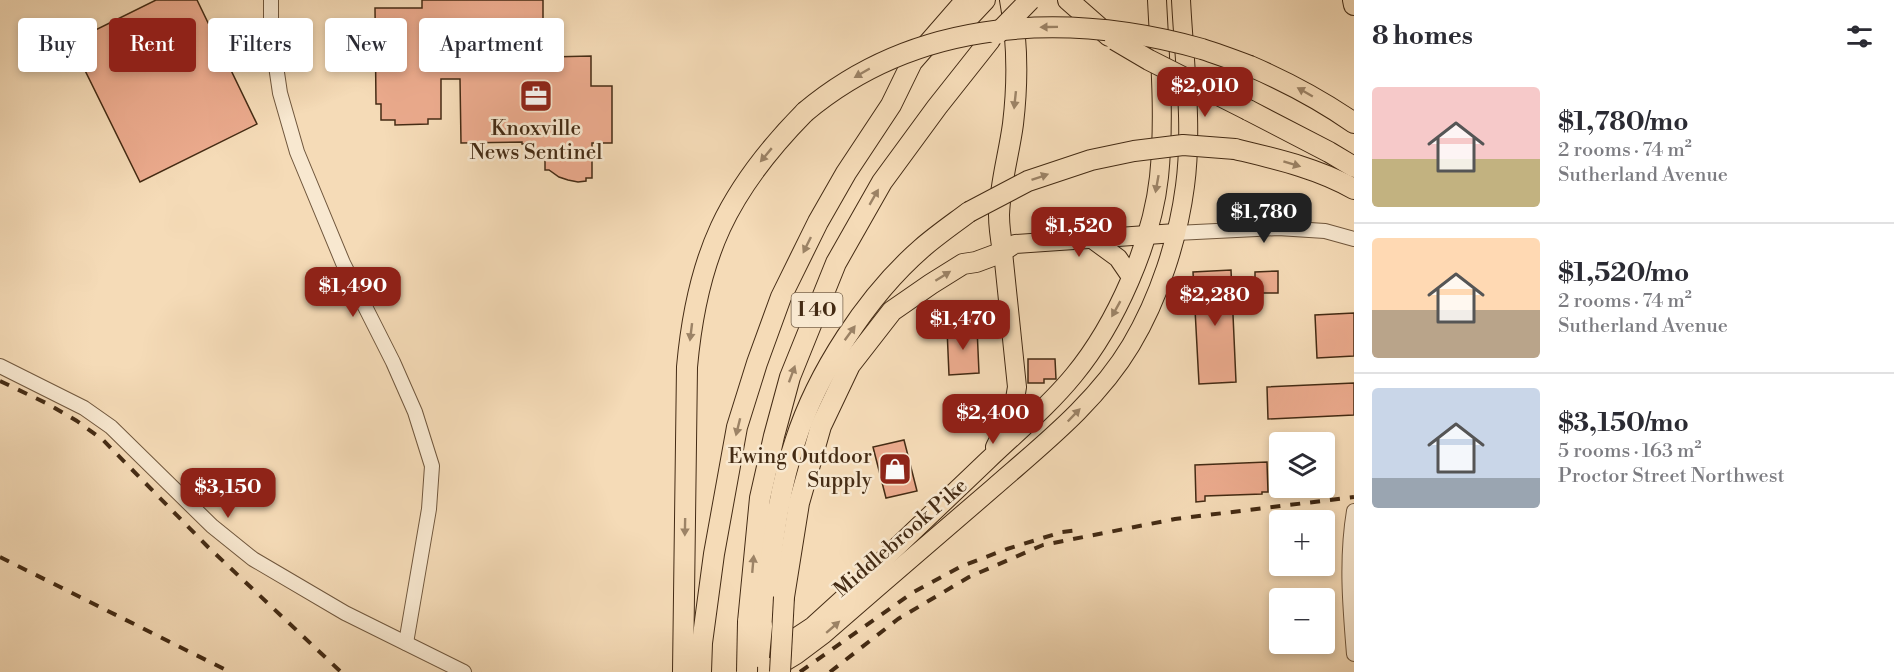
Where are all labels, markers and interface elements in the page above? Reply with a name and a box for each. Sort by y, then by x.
chip: Buy [18,18,97,72]
chip: Rent [109,18,196,72]
chip: Filters [208,18,313,72]
chip: New [325,18,407,72]
chip: Apartment [419,18,564,72]
text: 8 homes [1372,20,1473,52]
icon: filters [1843,20,1876,53]
one-way arrow [1040,22,1059,32]
pin: $2,010 [1156,67,1254,118]
one-way arrow [853,68,870,78]
text: $2,010 [1171,74,1239,99]
office icon: Knoxville News Sentinel [518,78,554,114]
one-way arrow [1296,87,1313,97]
one-way arrow [1010,90,1020,109]
text: $1,780/mo [1558,106,1689,138]
icon: home [1420,111,1492,183]
place label: Knoxville News Sentinel [469,116,603,166]
text: 2 rooms · 74 m² [1558,138,1692,163]
one-way arrow [760,147,773,162]
one-way arrow [1283,160,1301,169]
text: Sutherland Avenue [1558,163,1728,188]
one-way arrow [1031,171,1049,181]
one-way arrow [1152,175,1161,194]
one-way arrow [868,189,879,205]
pin: $1,780 [1215,193,1313,244]
text: $1,780 [1231,200,1297,225]
pin: $1,520 [1030,207,1128,258]
text: $1,520 [1045,214,1113,239]
one-way arrow [802,237,811,254]
text: $1,520/mo [1558,257,1689,289]
icon: home [1420,262,1492,334]
pin: $1,490 [304,267,402,318]
one-way arrow [935,271,952,282]
text: $1,490 [319,274,387,299]
pin: $2,280 [1166,276,1264,327]
text: $2,280 [1180,283,1250,308]
text: 2 rooms · 74 m² [1558,289,1692,314]
road number: I 40 [792,293,842,327]
pin: $1,470 [914,300,1012,351]
one-way arrow [1111,301,1121,318]
text: $1,470 [930,307,996,332]
text: Sutherland Avenue [1558,314,1728,339]
one-way arrow [686,323,696,342]
one-way arrow [843,325,855,340]
one-way arrow [787,365,797,383]
pin: $2,400 [944,394,1042,445]
text: $2,400 [956,401,1030,426]
text: $3,150/mo [1558,407,1689,439]
one-way arrow [1067,408,1080,423]
icon: home [1420,412,1492,484]
one-way arrow [732,418,742,436]
map controls [1269,432,1335,654]
button: layers [1269,432,1335,498]
text: 5 rooms · 163 m² [1558,439,1702,464]
place label: Ewing Outdoor Supply [728,444,873,494]
shop icon: Ewing Outdoor Supply [877,451,913,487]
text: Proctor Street Northwest [1558,464,1785,489]
pin: $3,150 [179,468,277,519]
street label: Middlebrook Pike [829,473,973,603]
text: $3,150 [195,475,261,500]
button: + [1269,510,1335,576]
one-way arrow [680,517,690,536]
one-way arrow [748,555,758,574]
button: − [1269,588,1335,654]
one-way arrow [825,620,841,633]

